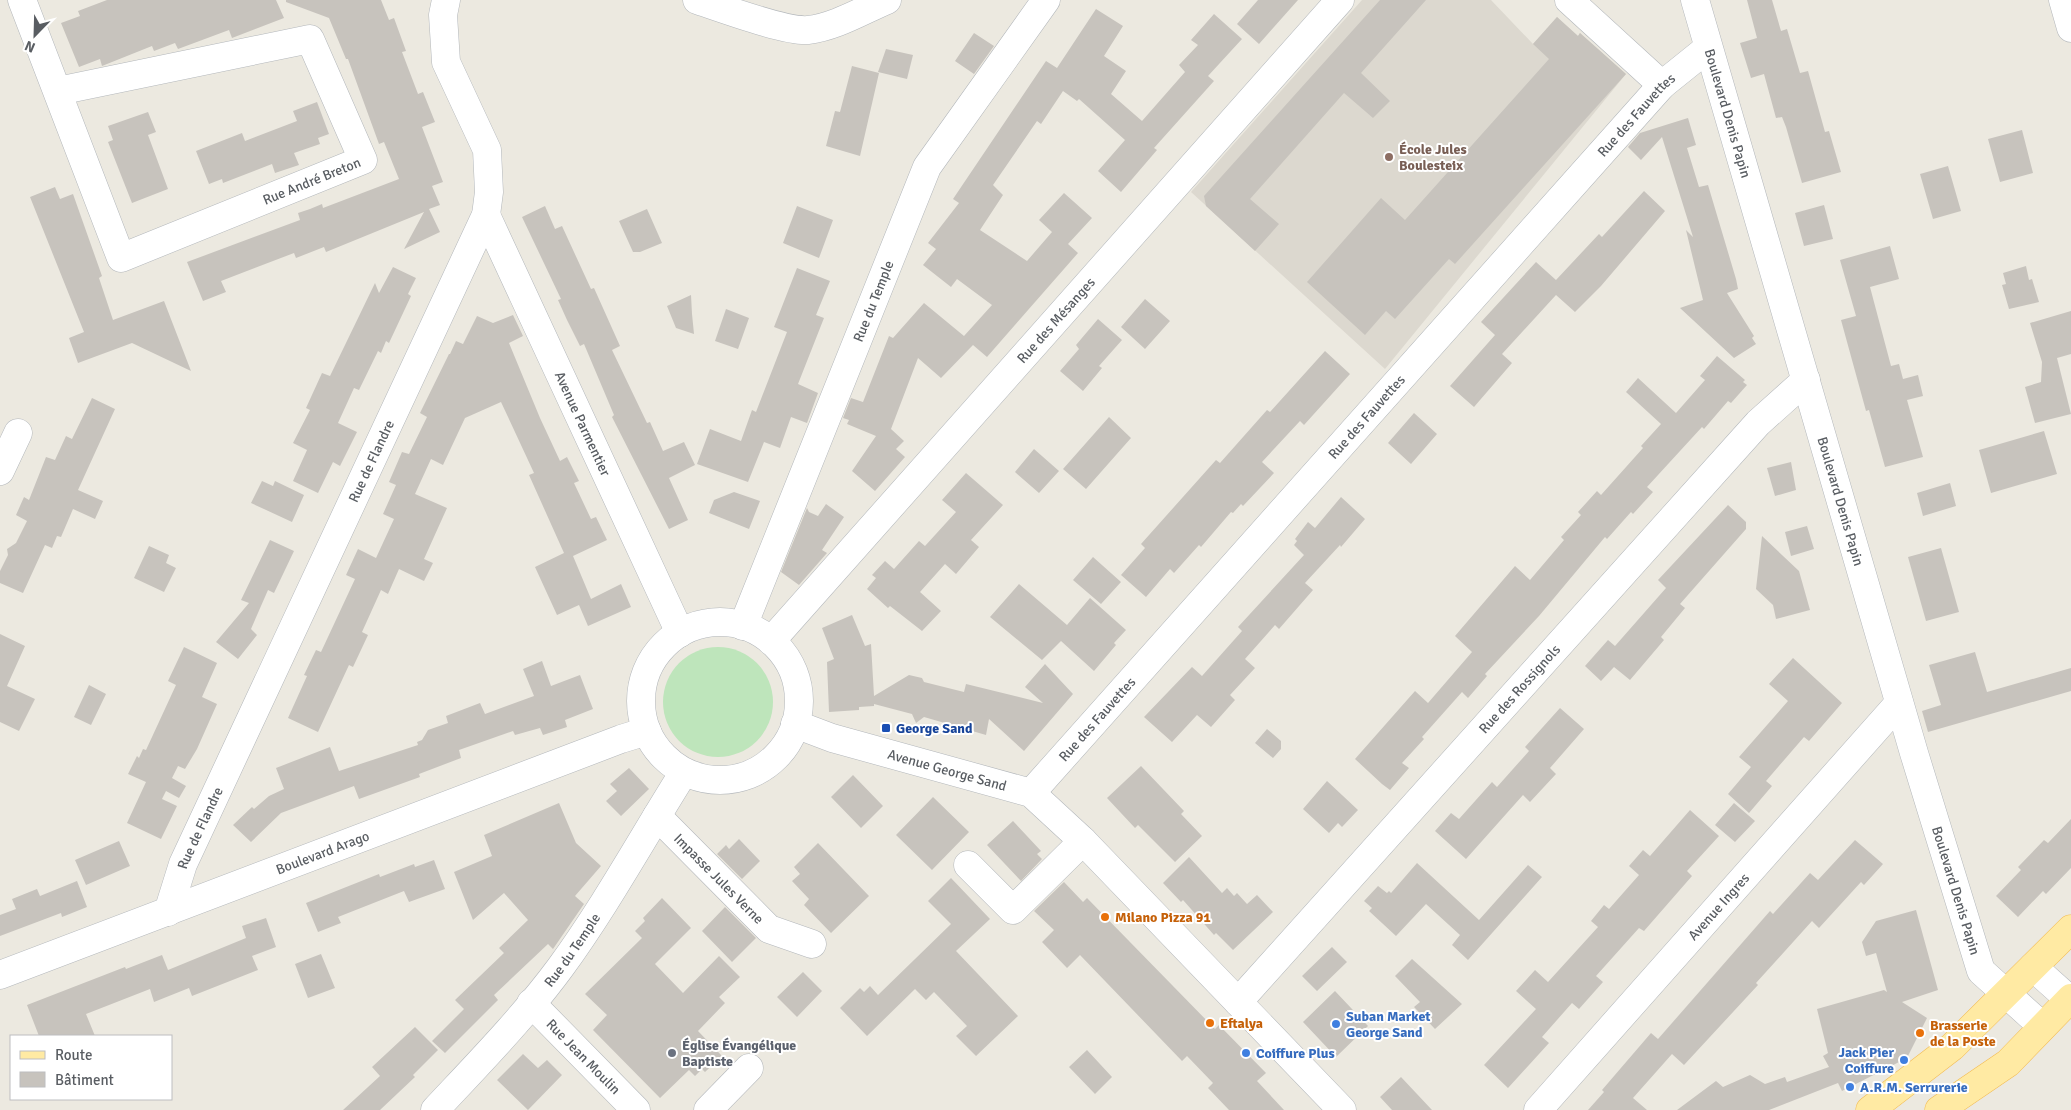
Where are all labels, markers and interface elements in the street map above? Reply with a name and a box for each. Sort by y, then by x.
north arrow [10,10,60,60]
text: N [22,37,38,56]
street label: Boulevard Denis Papin [1701,47,1755,180]
street label: Rue des Fauvettes [1594,69,1678,160]
place label: École Jules Boulesteix [1399,141,1467,174]
marker: École Jules Boulesteix [1383,151,1395,163]
street label: Rue André Breton [260,153,363,208]
street label: Rue du Temple [849,258,897,344]
street label: Rue des Mésanges [1013,274,1098,367]
street label: Avenue Parmentier [551,369,615,480]
street label: Rue des Fauvettes [1324,371,1408,462]
street label: Rue de Flandre [345,417,398,505]
street label: Boulevard Denis Papin [1814,435,1868,568]
street label: Rue des Rossignols [1475,641,1564,737]
street label: Rue des Fauvettes [1055,673,1139,765]
place label: George Sand [896,720,973,737]
marker: George Sand [880,722,892,734]
street label: Avenue George Sand [886,745,1009,794]
street label: Rue de Flandre [173,784,226,871]
street label: Boulevard Denis Papin [1928,824,1984,957]
street label: Boulevard Arago [273,827,372,878]
street label: Impasse Jules Verne [670,830,767,927]
street label: Avenue Ingres [1684,869,1753,944]
place label: Milano Pizza 91 [1115,909,1211,926]
street label: Rue du Temple [540,910,604,990]
marker: Milano Pizza 91 [1099,911,1111,923]
place label: Suban Market George Sand [1346,1008,1431,1041]
street label: Rue Jean Moulin [543,1015,624,1098]
place label: Eftalya [1220,1015,1263,1032]
marker: Eftalya [1204,1017,1216,1029]
place label: Brasserie de la Poste [1930,1017,1996,1050]
marker: Suban Market George Sand [1330,1018,1342,1030]
marker: Brasserie de la Poste [1914,1027,1926,1039]
legend [10,1035,172,1100]
place label: Église Évangélique Baptiste [682,1037,796,1070]
place label: Jack Pier Coiffure [1839,1044,1894,1077]
place label: Coiffure Plus [1256,1045,1335,1062]
text: Route [55,1046,92,1064]
marker: Église Évangélique Baptiste [666,1047,678,1059]
marker: Coiffure Plus [1240,1047,1252,1059]
marker: Jack Pier Coiffure [1898,1054,1910,1066]
text: Bâtiment [55,1071,114,1089]
place label: A.R.M. Serrurerie [1860,1079,1968,1096]
marker: A.R.M. Serrurerie [1844,1081,1856,1093]

